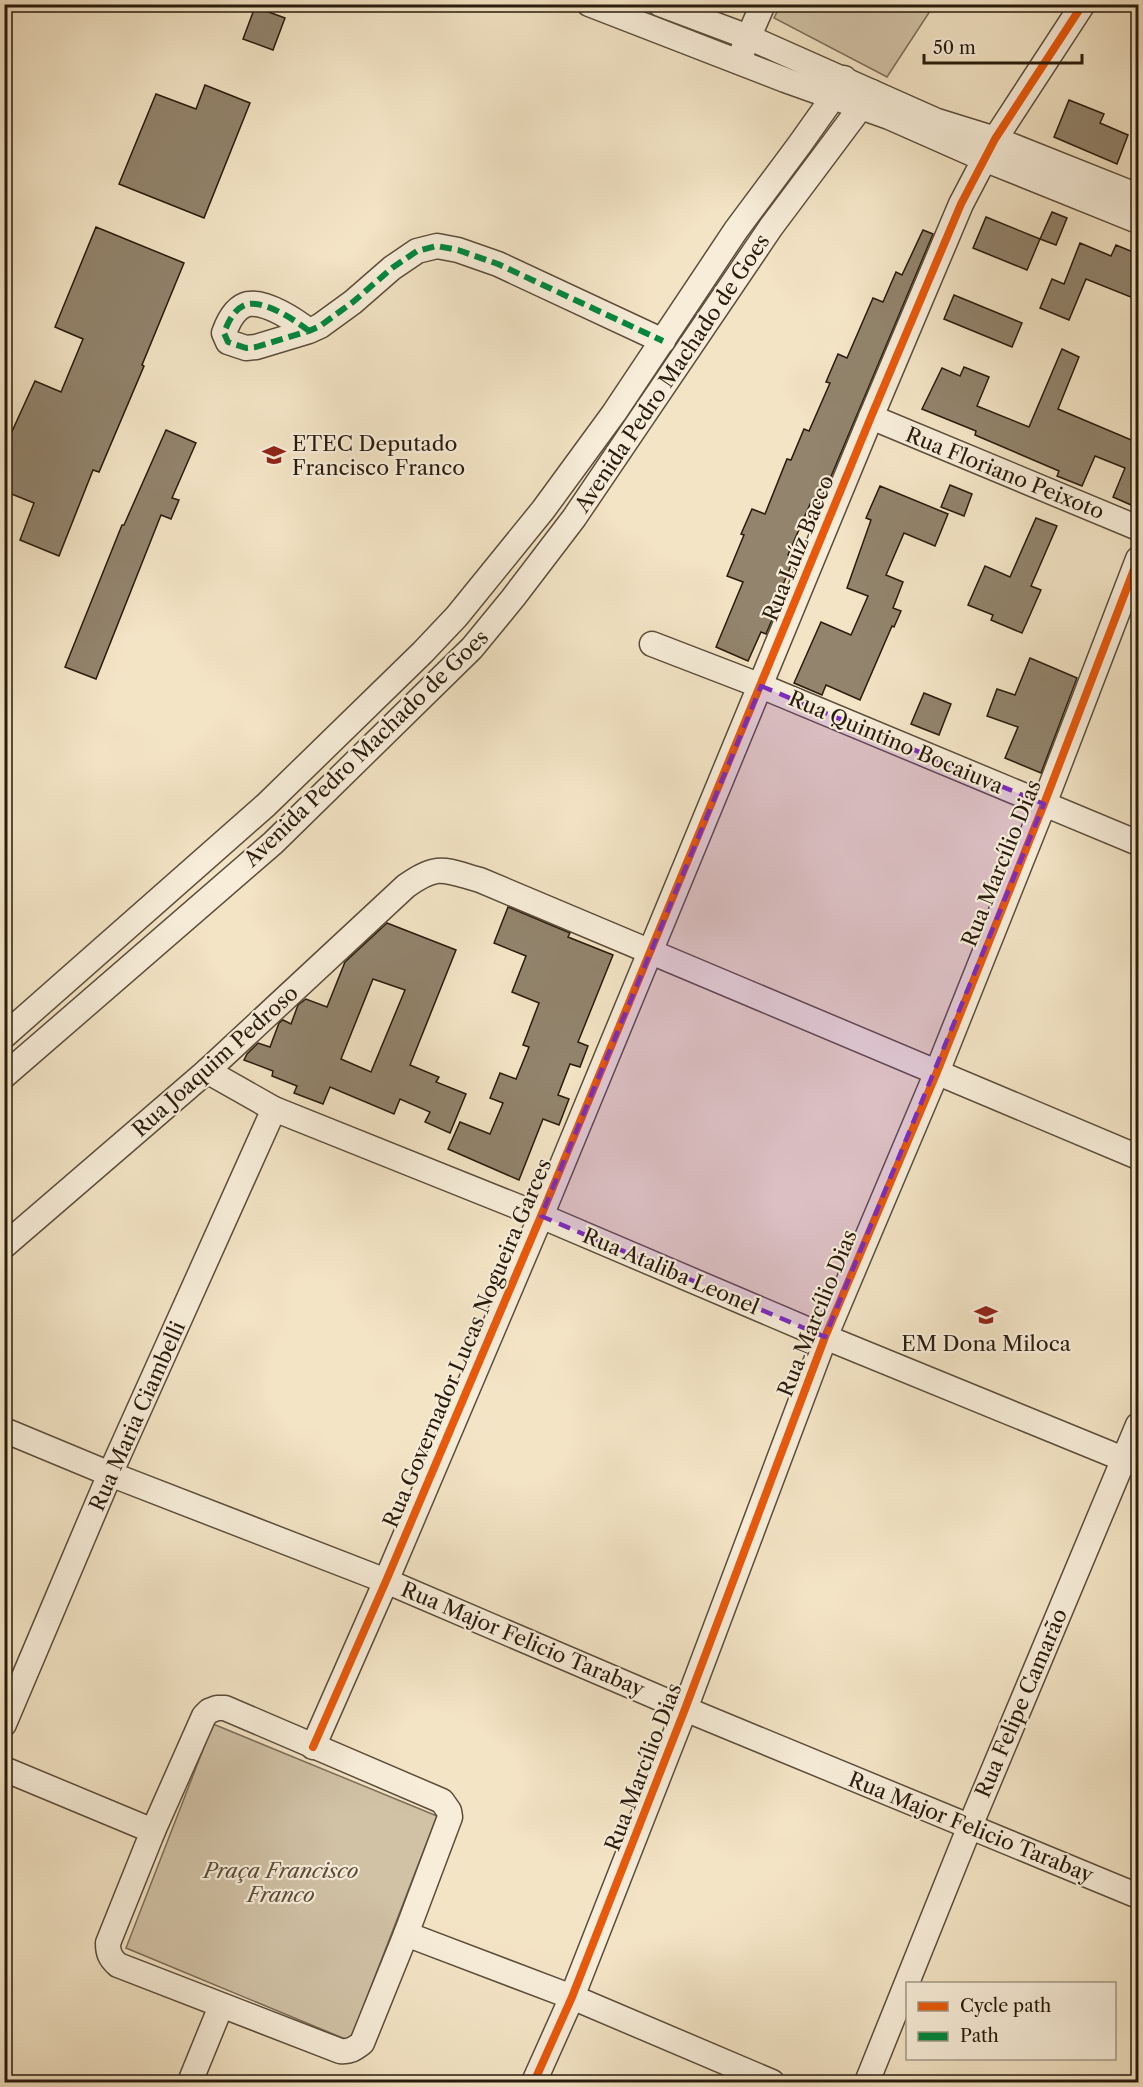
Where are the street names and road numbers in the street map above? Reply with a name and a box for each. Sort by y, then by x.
street label: Avenida Pedro Machado de Goes [569,229,775,518]
street label: Rua Floriano Peixoto [902,422,1108,524]
street label: Rua Luíz Bacco [757,472,839,624]
street label: Avenida Pedro Machado de Goes [238,624,493,872]
street label: Rua Quintino Bocaiuva [785,685,1008,799]
street label: Rua Marcílio Dias [956,776,1046,950]
street label: Rua Joaquim Pedroso [127,980,303,1142]
street label: Rua Governador Lucas Nogueira Garces [378,1155,556,1531]
street label: Rua Ataliba Leonel [579,1223,763,1319]
street label: Rua Marcílio Dias [772,1226,862,1400]
street label: Rua Maria Ciambelli [84,1317,190,1515]
street label: Rua Major Felicio Tarabay [398,1576,649,1702]
street label: Rua Felipe Camarão [970,1605,1072,1801]
street label: Rua Marcílio Dias [600,1680,686,1854]
street label: Rua Major Felicio Tarabay [845,1766,1097,1888]

